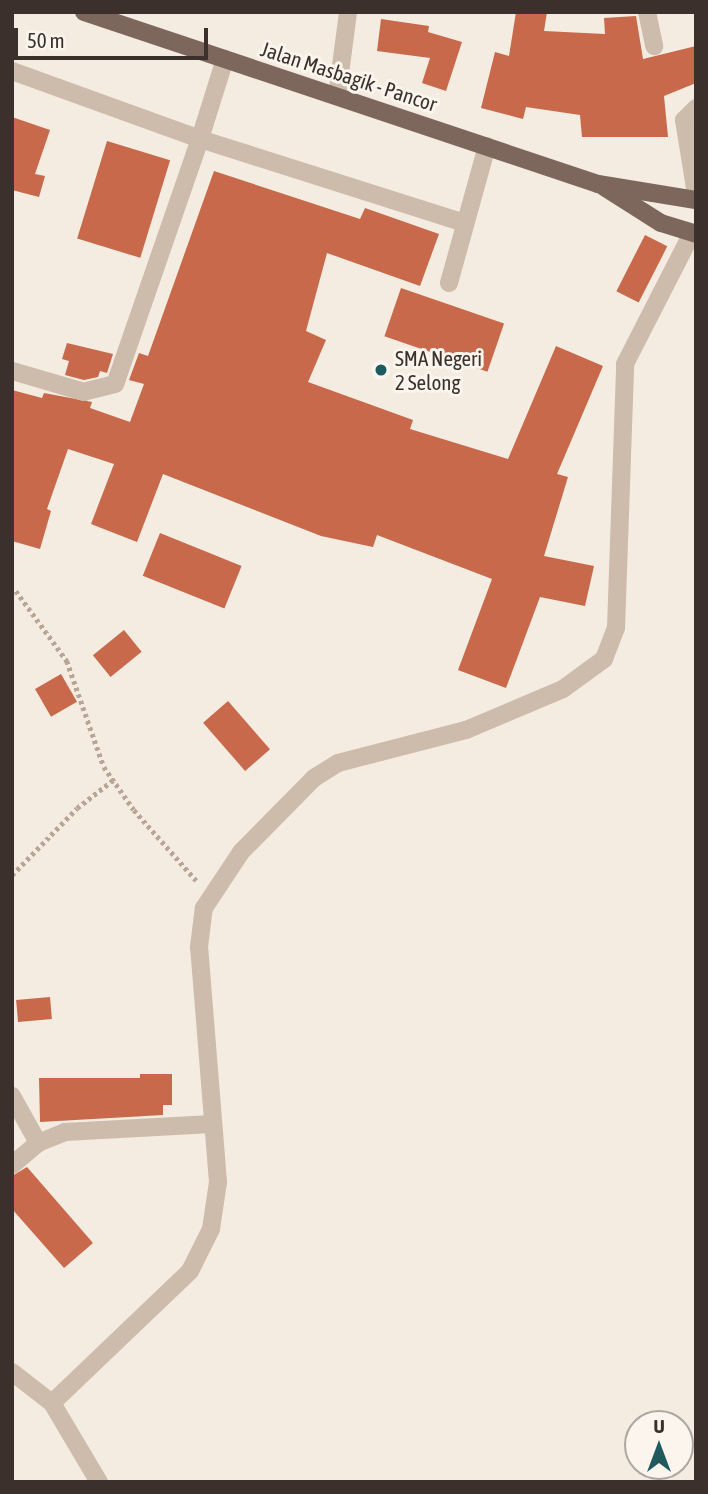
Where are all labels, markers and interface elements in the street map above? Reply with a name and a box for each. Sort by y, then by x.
scale bar [18,14,212,58]
text: 50 m [27,28,65,52]
street label: Jalan Masbagik - Pancor [258,36,440,116]
place label: SMA Negeri 2 Selong [395,345,482,395]
marker: SMA Negeri 2 Selong [373,362,389,378]
north arrow [624,1410,694,1480]
text: U [653,1415,665,1437]

